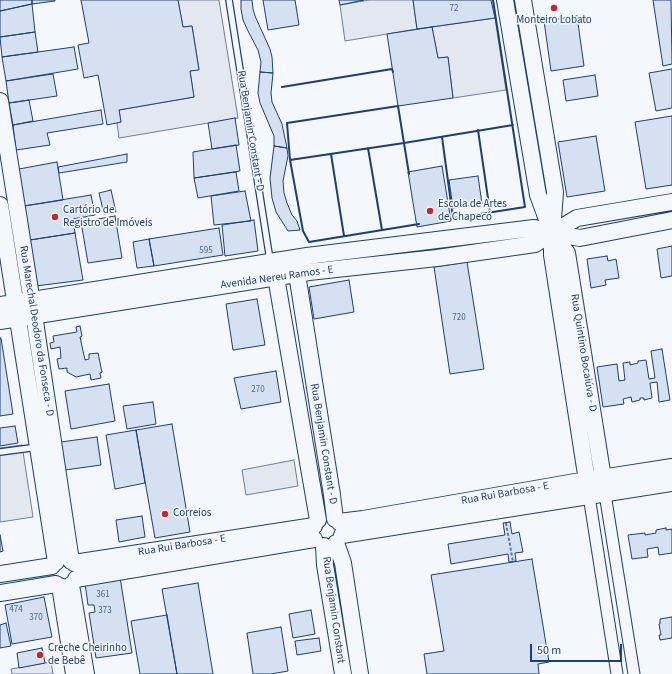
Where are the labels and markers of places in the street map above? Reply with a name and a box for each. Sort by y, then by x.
marker: Monteiro Lobato [549,3,559,13]
place label: Monteiro Lobato [516,14,592,28]
place label: Escola de Artes de Chapecó [438,198,507,224]
place label: Cartório de Registro de Imóveis [63,204,152,230]
marker: Escola de Artes de Chapecó [425,206,435,216]
marker: Cartório de Registro de Imóveis [50,212,60,222]
place label: Correios [173,507,211,521]
marker: Correios [160,509,170,519]
place label: Creche Cheirinho de Bebê [48,642,127,668]
marker: Creche Cheirinho de Bebê [35,650,45,660]

